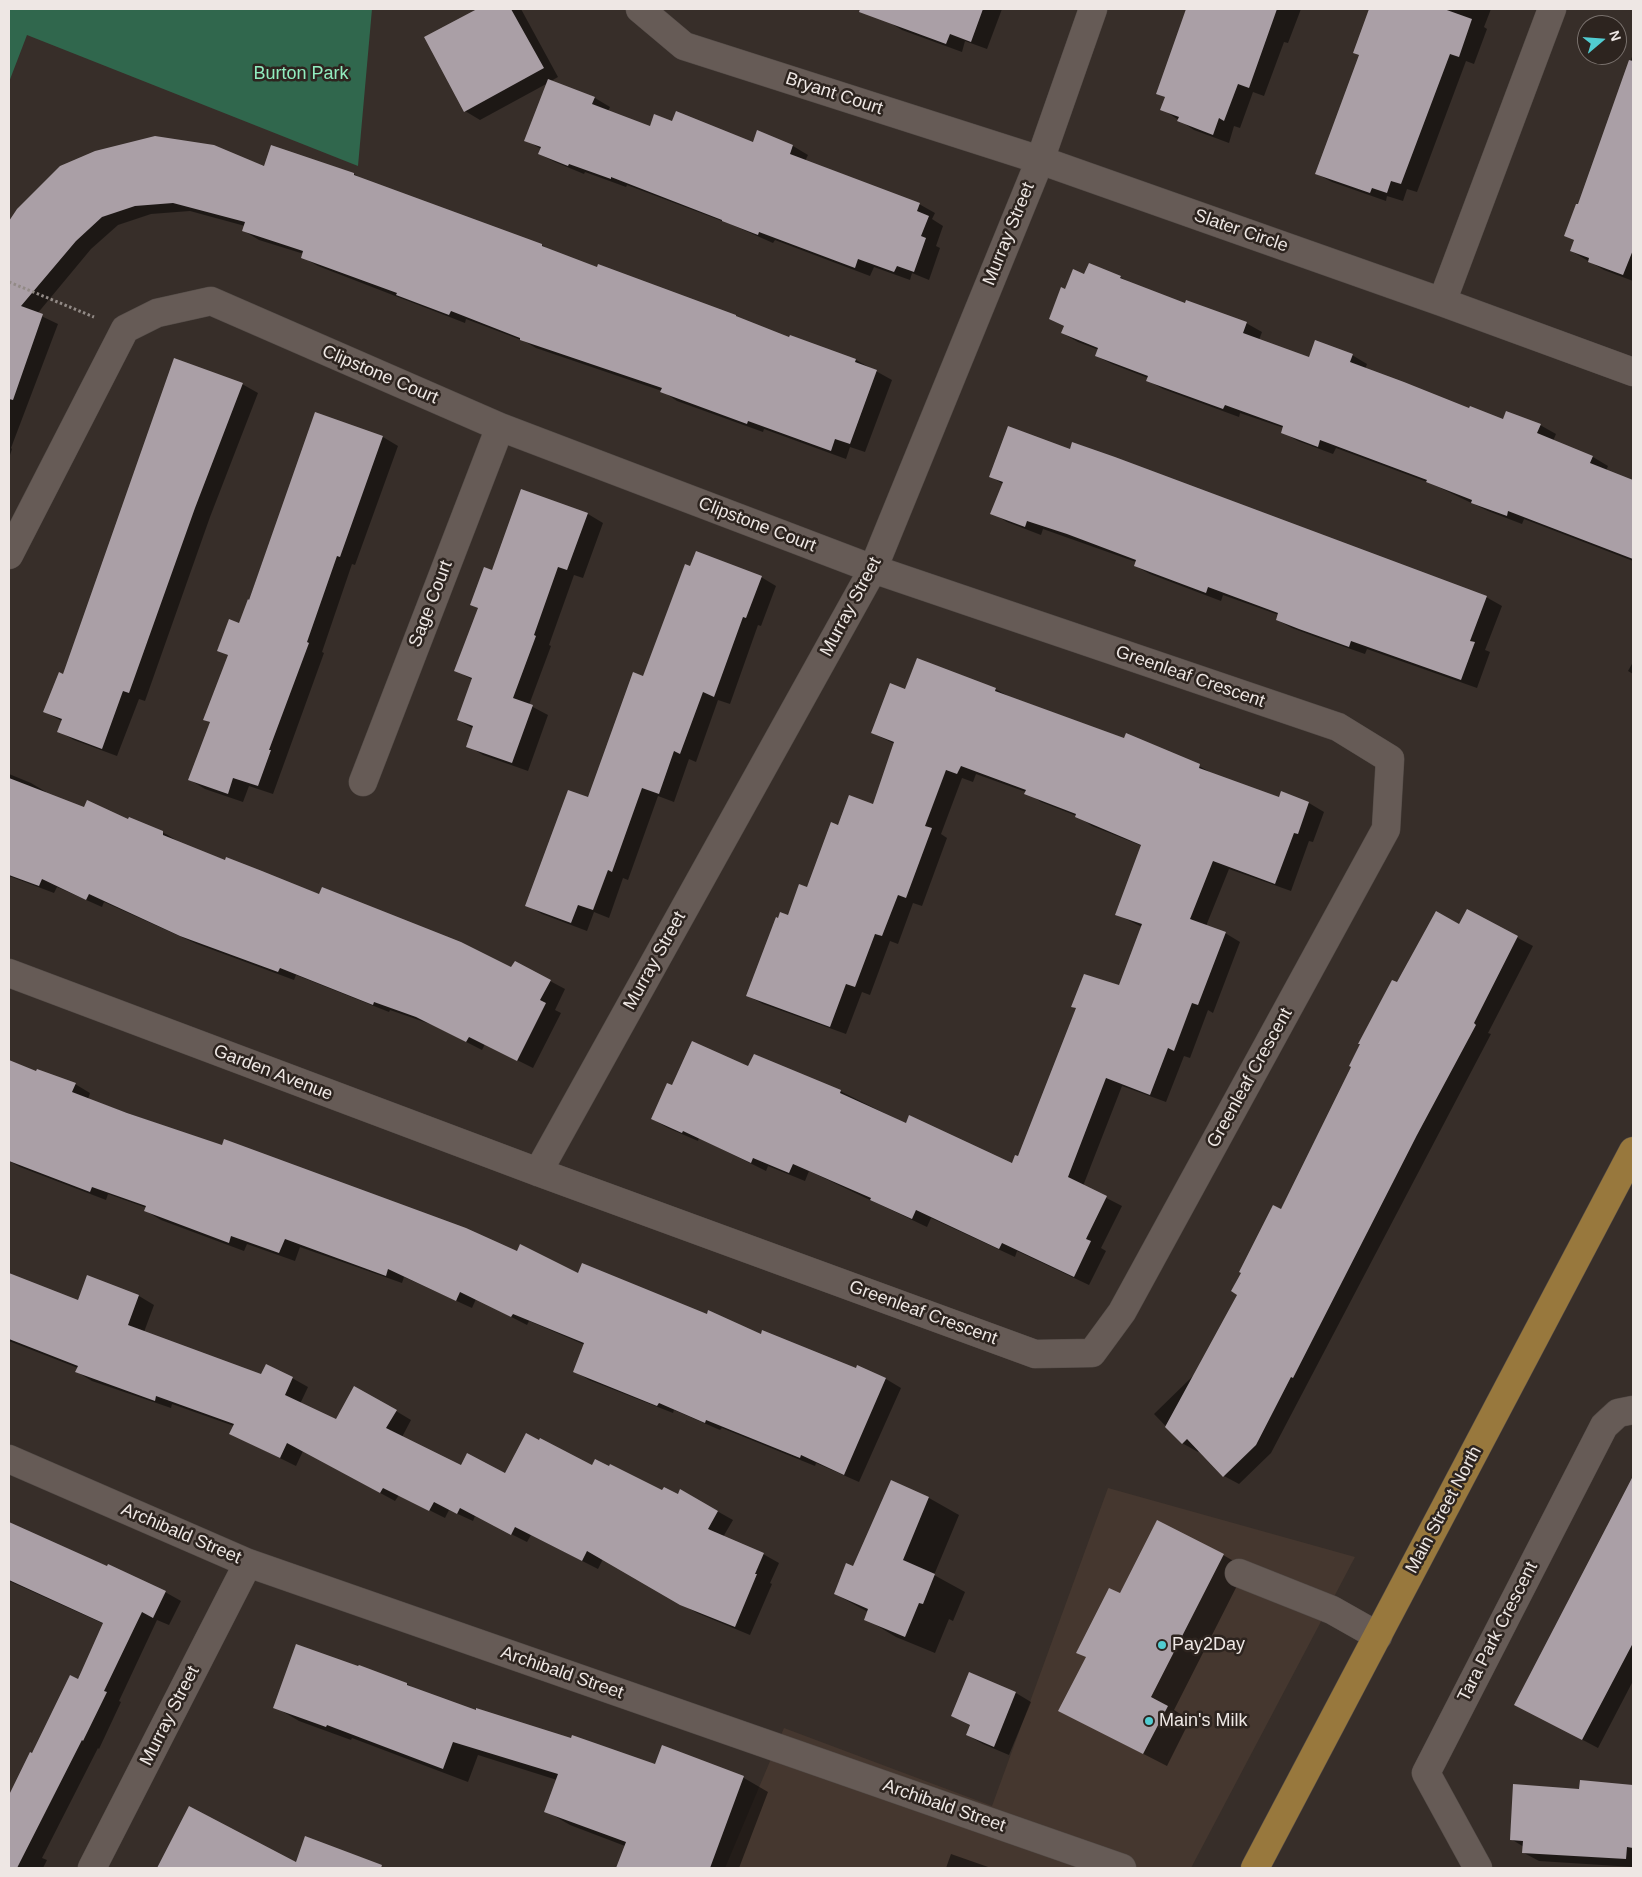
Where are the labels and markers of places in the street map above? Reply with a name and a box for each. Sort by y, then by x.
place label: Pay2Day [1172,1634,1245,1656]
marker: Pay2Day [1156,1639,1168,1651]
place label: Main's Milk [1159,1710,1247,1732]
marker: Main's Milk [1143,1715,1155,1727]

